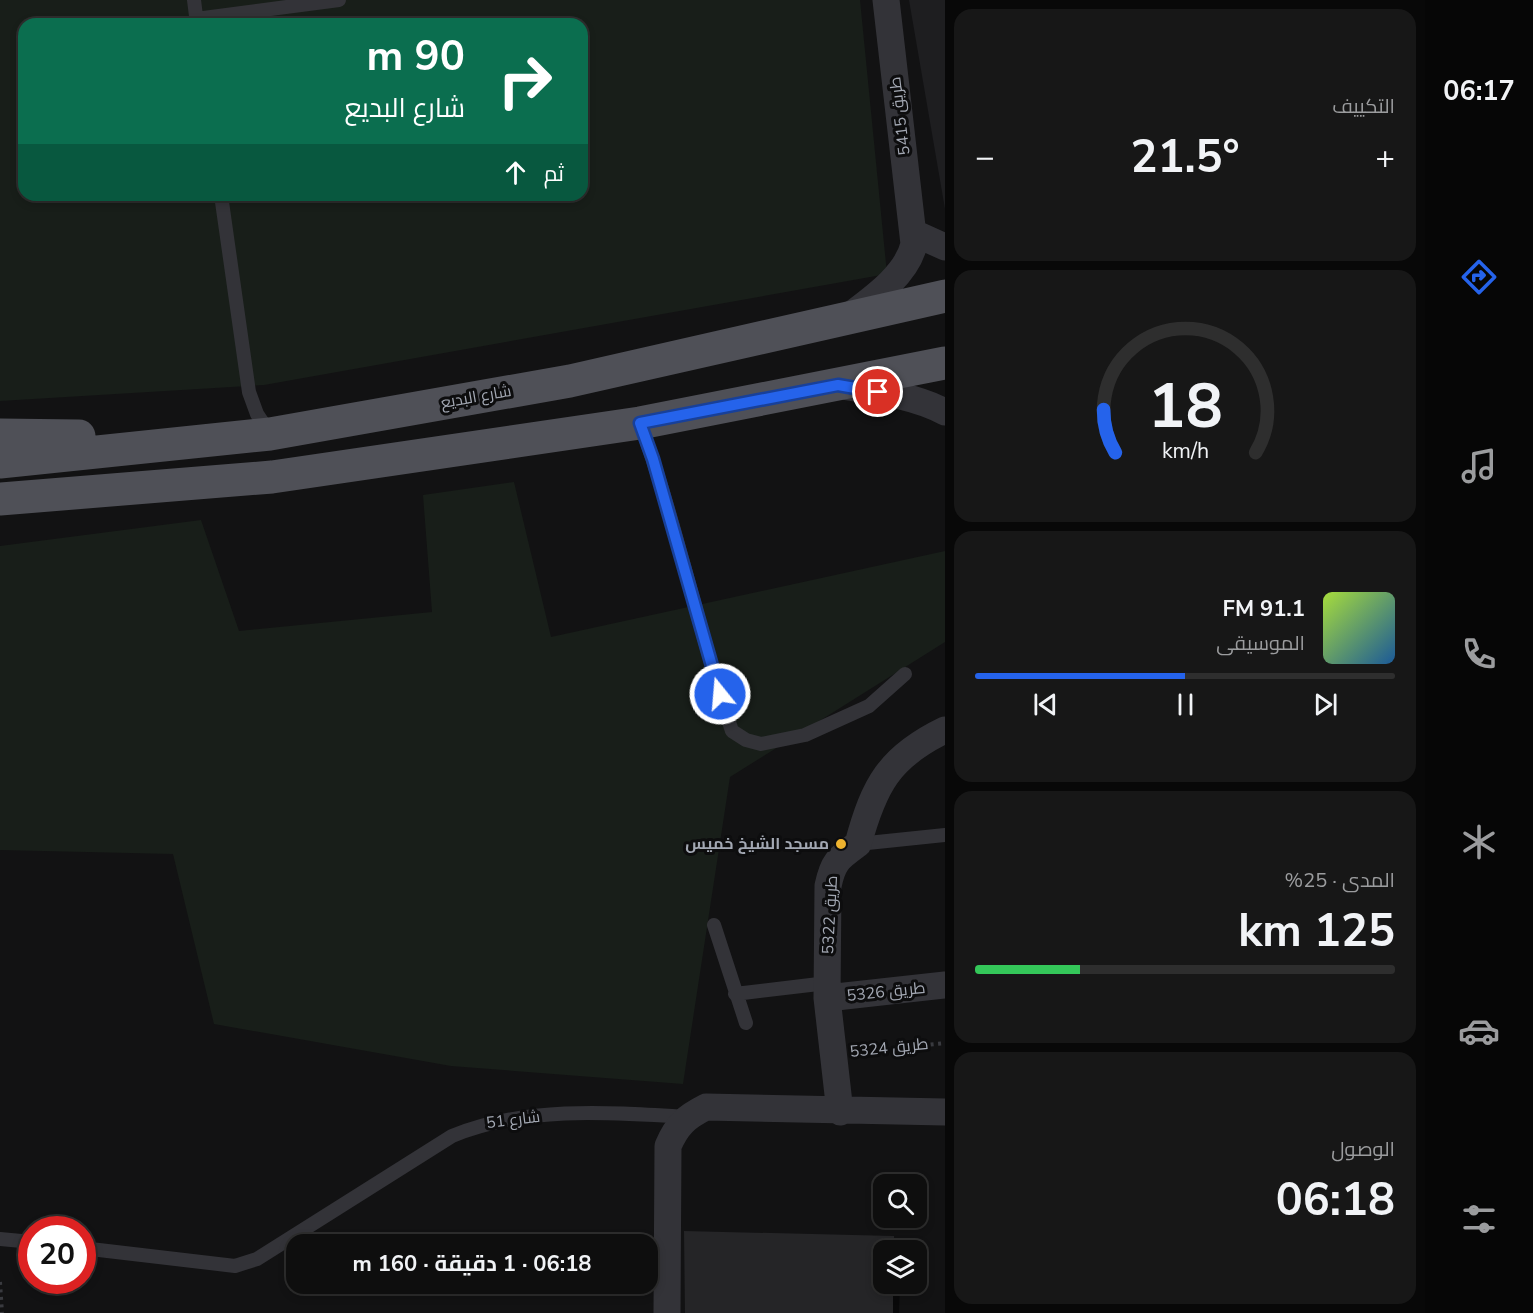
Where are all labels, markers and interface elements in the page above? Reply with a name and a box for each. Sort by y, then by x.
text: 90 m [366,28,465,85]
icon: right [486,42,564,120]
text: 06:17 [1443,73,1515,110]
street label: طريق 5415 [884,75,916,157]
text: شارع البديع [344,90,465,127]
text: التكييف [1332,93,1395,120]
text: 21.5° [1130,127,1240,188]
text: − [975,135,995,180]
text: + [1375,135,1395,180]
icon: ahead [499,156,532,189]
text: ثم [544,159,564,189]
icon: directions [1458,256,1500,298]
text: 18 [1148,364,1222,449]
pin [852,366,903,417]
icon: arrive [861,375,894,408]
street label: شارع البديع [439,380,513,414]
text: km/h [1161,436,1209,466]
icon: music [1458,445,1500,487]
text: 91.1 FM [1223,594,1305,624]
text: الموسيقى [1216,630,1305,657]
icon: phone [1458,633,1500,675]
position arrow [688,662,752,726]
icon: previous [1029,688,1062,721]
icon: pause [1169,688,1202,721]
icon: next [1309,688,1342,721]
icon: climate [1458,821,1500,863]
place label: مسجد الشيخ خميس [685,833,829,855]
marker: مسجد الشيخ خميس [834,837,848,851]
text: المدى · 25% [1285,867,1395,894]
street label: طريق 5322 [817,875,843,955]
text: 125 km [1238,901,1395,962]
street label: طريق 5326 [846,977,926,1007]
icon: car [1458,1010,1500,1052]
street label: طريق 5324 [849,1033,929,1063]
street label: شارع 51 [485,1106,541,1134]
text: الوصول [1331,1136,1395,1163]
text: 06:18 [1276,1170,1395,1231]
map controls [873,1174,927,1294]
button: search [873,1174,927,1228]
icon: filters [1458,1198,1500,1240]
speed limit sign: 20 [18,1216,96,1294]
button: layers [873,1240,927,1294]
text: 06:18 · 1 دقيقة · 160 m [352,1249,592,1279]

